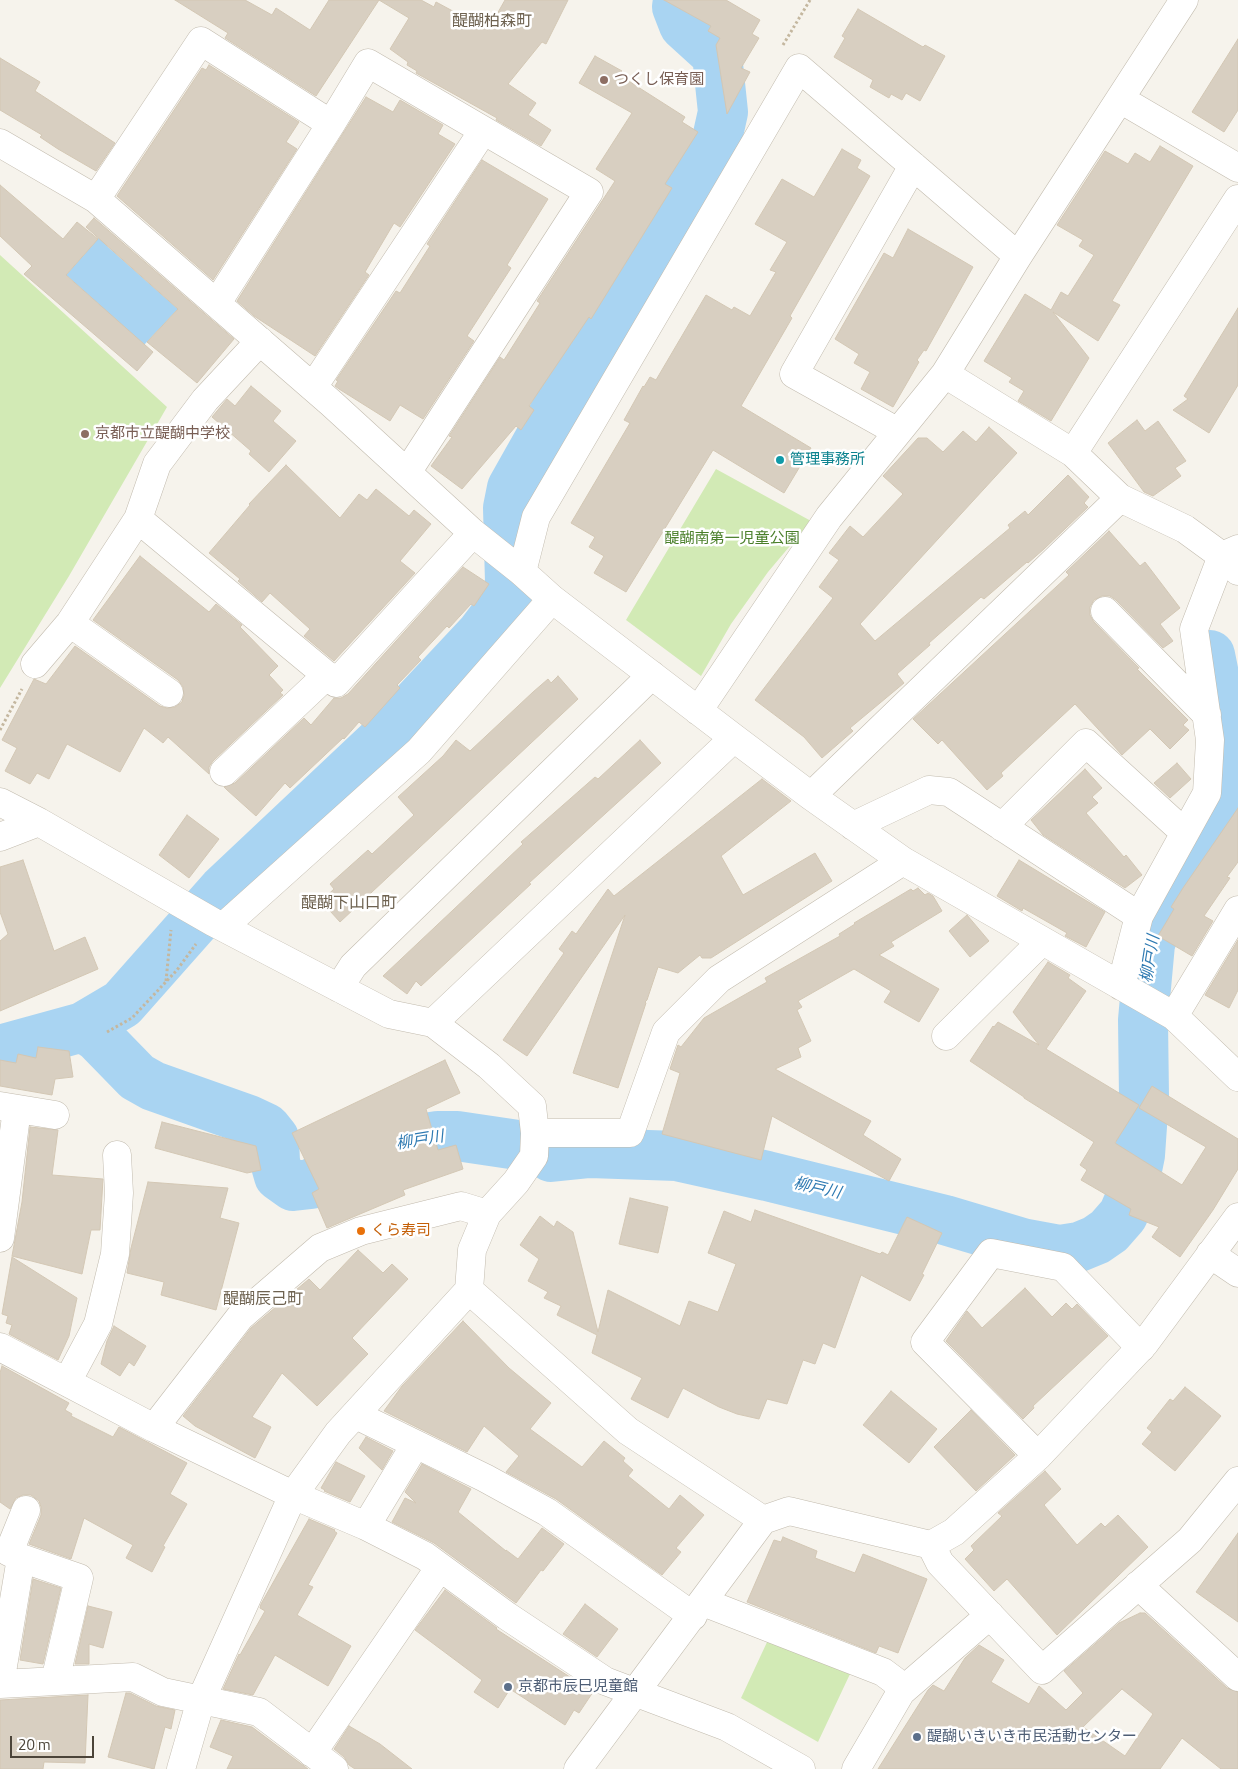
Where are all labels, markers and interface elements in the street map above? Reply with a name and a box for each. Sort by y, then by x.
district label: 醍醐柏森町 [452,12,532,32]
place label: つくし保育園 [614,71,704,89]
marker: つくし保育園 [598,74,610,86]
place label: 京都市立醍醐中学校 [95,425,230,443]
marker: 京都市立醍醐中学校 [79,428,91,440]
place label: 管理事務所 [790,451,865,469]
marker: 管理事務所 [774,454,786,466]
park label: 醍醐南第一児童公園 [665,530,799,548]
district label: 醍醐下山口町 [301,894,397,914]
water label: 柳戸川 [1138,934,1164,984]
water label: 柳戸川 [395,1128,445,1154]
water label: 柳戸川 [791,1174,843,1204]
place label: くら寿司 [371,1222,431,1240]
marker: くら寿司 [355,1225,367,1237]
district label: 醍醐辰己町 [223,1290,303,1310]
place label: 京都市辰巳児童館 [518,1678,638,1696]
marker: 京都市辰巳児童館 [502,1681,514,1693]
scale bar [12,1726,96,1758]
place label: 醍醐いきいき市民活動センター [927,1728,1137,1746]
marker: 醍醐いきいき市民活動センター [911,1731,923,1743]
text: 20 m [18,1733,51,1756]

